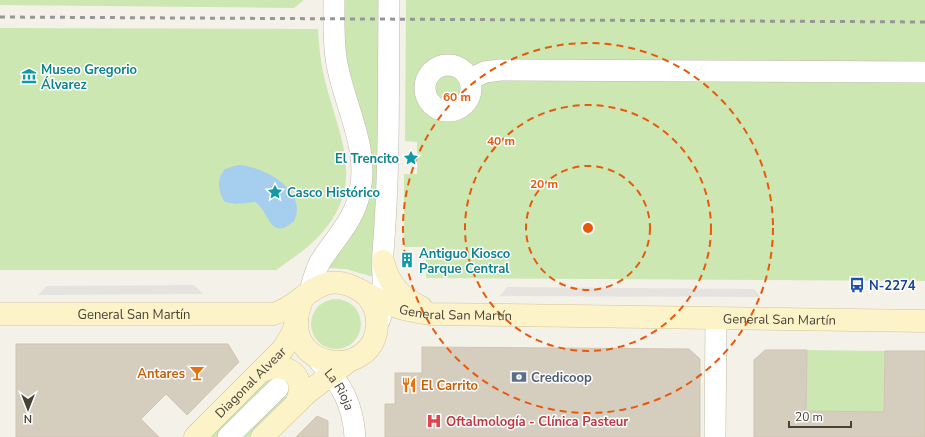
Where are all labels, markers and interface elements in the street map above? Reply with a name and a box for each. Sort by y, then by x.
place label: Museo Gregorio Álvarez [41,61,137,94]
museum icon: Museo Gregorio Álvarez [20,67,38,85]
text: 60 m [443,89,471,105]
text: 40 m [487,133,515,149]
place icon: El Trencito [402,149,420,167]
place label: El Trencito [335,150,399,168]
text: 20 m [530,176,558,192]
place icon: Casco Histórico [266,183,284,201]
place label: Casco Histórico [287,184,380,202]
centre of rings [581,221,595,235]
place label: Antiguo Kiosco Parque Central [419,245,510,278]
building icon: Antiguo Kiosco Parque Central [398,251,416,269]
bus stop icon: N-2274 [848,276,866,294]
place label: N-2274 [869,277,916,295]
street label: General San Martín [397,300,512,325]
street label: General San Martín [78,306,191,324]
street label: General San Martín [723,310,836,330]
street label: Diagonal Alvear [211,343,291,422]
bar icon: Antares [188,364,206,382]
place label: Antares [137,365,185,383]
street label: La Rioja [320,365,358,413]
bank icon: Credicoop [510,368,528,386]
place label: Credicoop [531,369,592,387]
restaurant icon: El Carrito [400,376,418,394]
place label: El Carrito [421,377,478,395]
north arrow [8,389,48,429]
scale bar [789,403,851,429]
text: 20 m [795,409,823,425]
text: N [24,411,32,426]
hospital icon: Oftalmología - Clínica Pasteur [425,412,443,430]
place label: Oftalmología - Clínica Pasteur [446,413,629,431]

